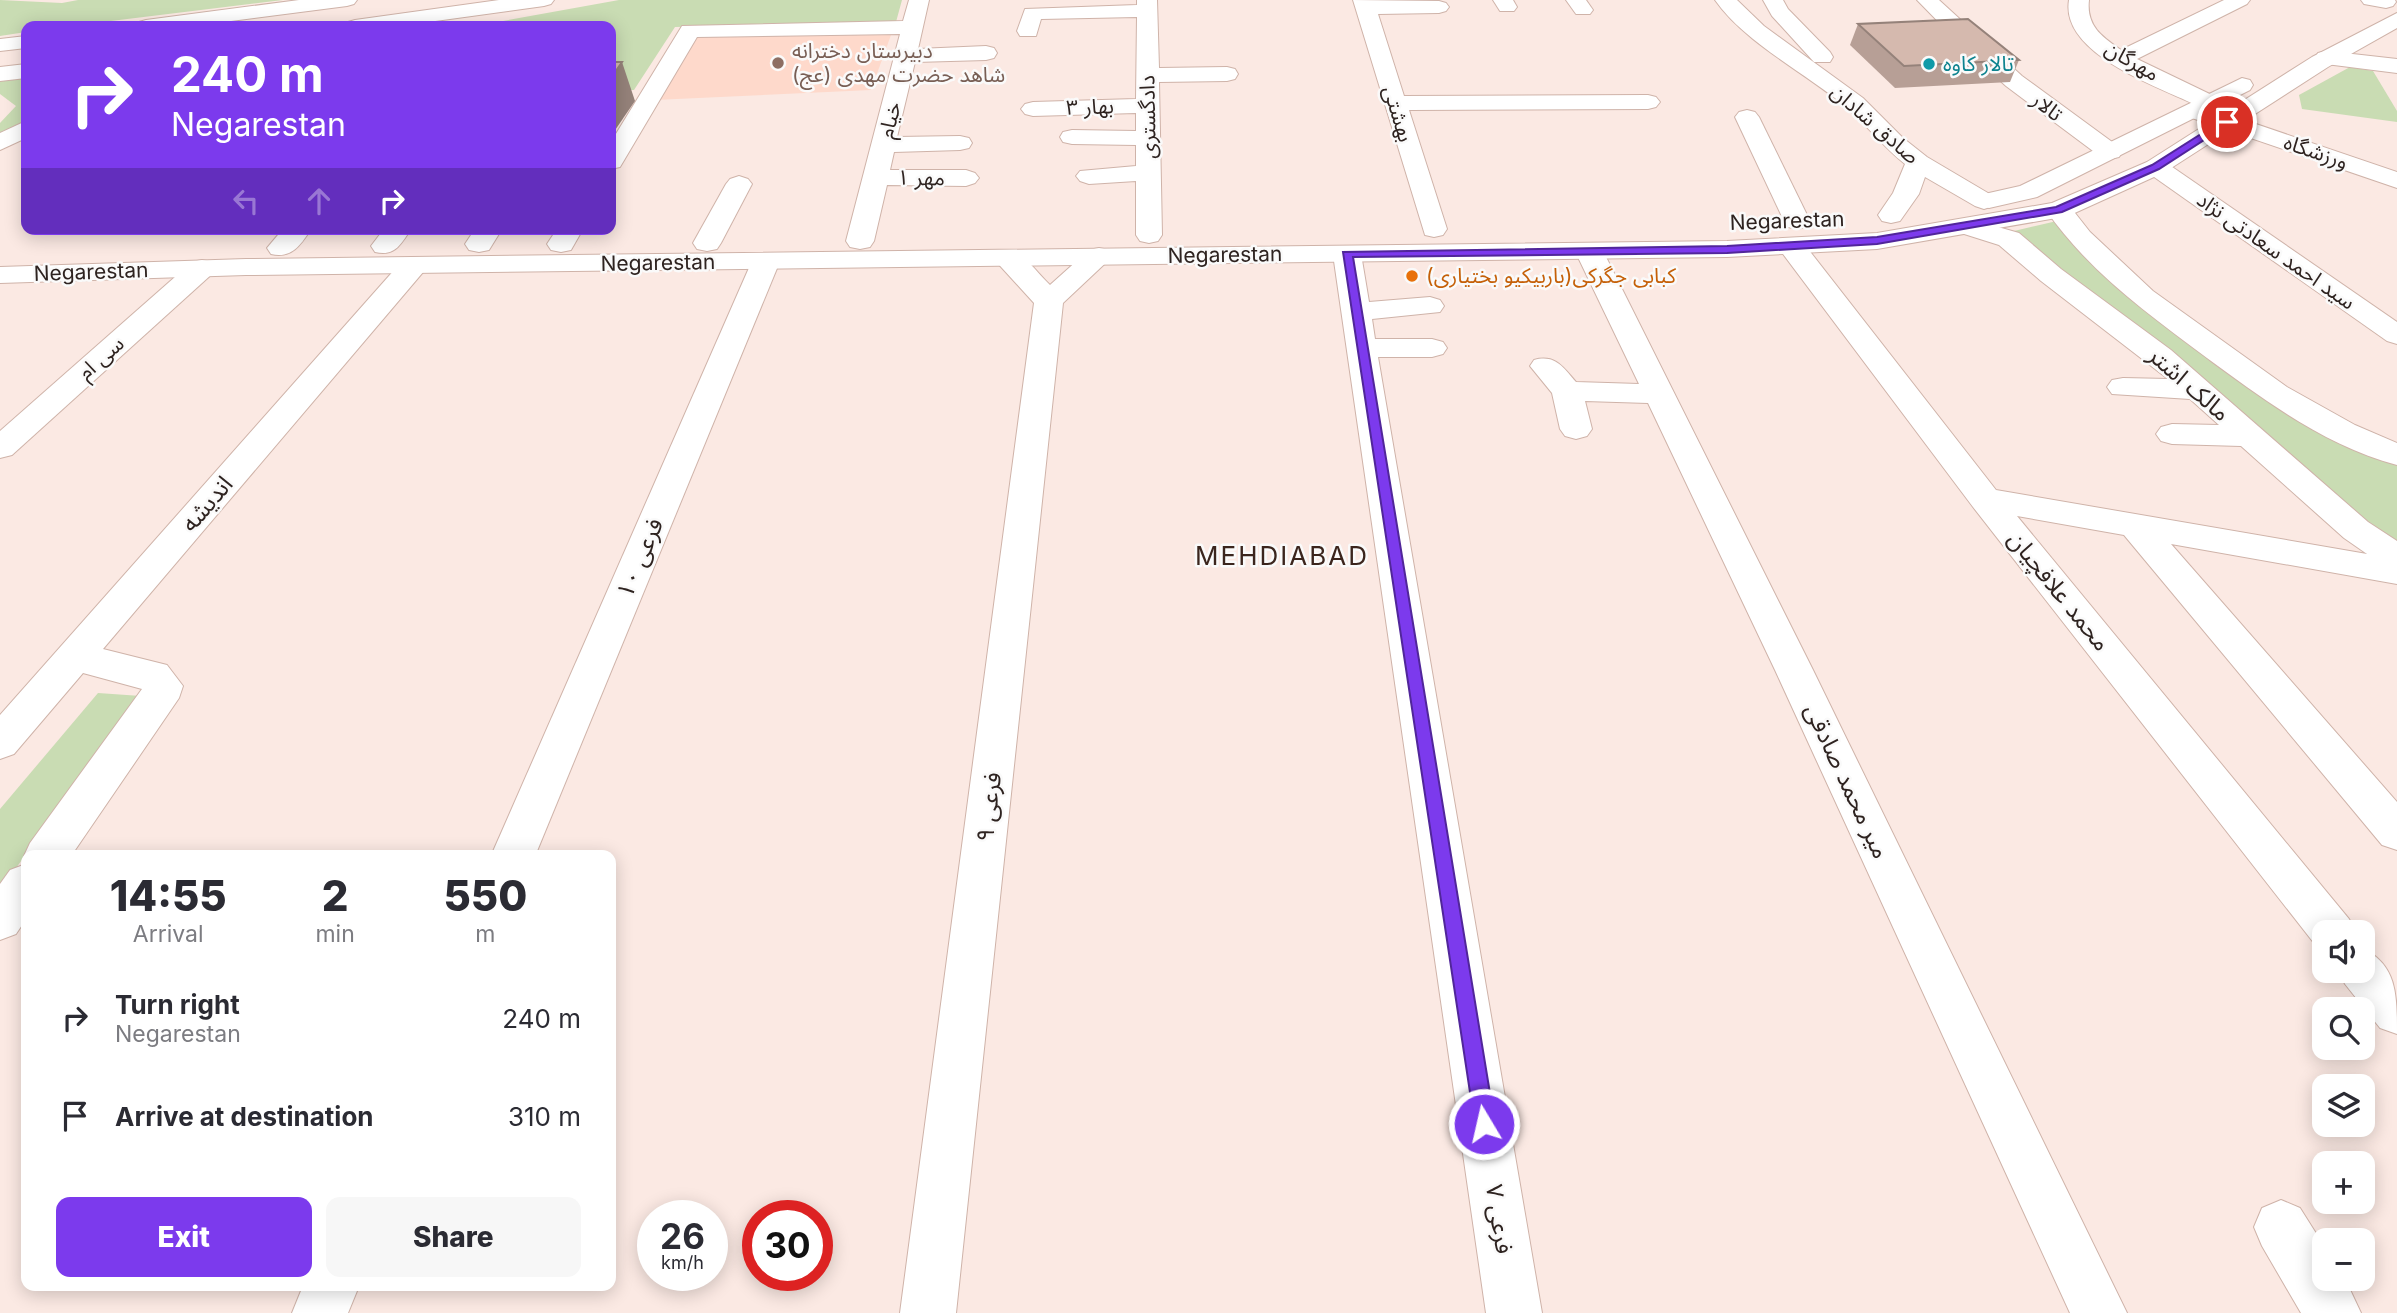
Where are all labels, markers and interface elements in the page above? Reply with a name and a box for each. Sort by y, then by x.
street label: مهرگان [2101,35,2164,86]
place label: دبیرستان دخترانه شاهد حضرت مهدی (عج) [792,38,1005,90]
text: 240 m [171,45,324,104]
icon: right [56,49,147,140]
place label: تالار کاوه [1943,51,2014,76]
marker: دبیرستان دخترانه شاهد حضرت مهدی (عج) [770,55,786,71]
marker: تالار کاوه [1921,56,1937,72]
street label: دادگستری [1134,75,1161,159]
street label: صادق شادان [1826,78,1925,169]
street label: بهشتی [1378,83,1419,145]
street label: تالار [2026,86,2068,126]
pin [2197,92,2257,152]
street label: بهار ۳ [1066,93,1114,120]
street label: خیام [873,99,910,142]
icon: arrive [2208,103,2246,141]
text: Negarestan [171,105,346,144]
street label: ورزشگاه [2281,129,2351,174]
street label: مهر ۱ [897,165,945,190]
icon: left [227,182,265,220]
icon: ahead [300,182,338,220]
icon: right [373,182,411,220]
street label: سید احمد سعادتی نژاد [2192,187,2360,315]
street label: Negarestan [1729,206,1845,235]
street label: Negarestan [1167,241,1283,268]
street label: Negarestan [600,249,716,276]
street label: Negarestan [33,257,149,286]
place label: کبابی جگرکی(باربیکیو بختیاری) [1426,263,1676,288]
marker: کبابی جگرکی(باربیکیو بختیاری) [1404,268,1420,284]
street label: سی ام [73,331,131,388]
street label: مالک اشتر [2142,340,2236,427]
street label: اندیشه [175,470,239,537]
street label: فرعی ۱۰ [610,514,669,602]
street label: محمد علافچیان [2001,525,2117,657]
district label: MEHDIABAD [1195,540,1369,571]
street label: میر محمد صادقی [1799,699,1896,863]
street label: فرعی ۹ [970,771,1007,843]
text: 14:55 [110,870,227,921]
text: 2 [322,870,348,921]
text: 550 [443,870,527,921]
text: Arrival [133,920,204,948]
text: min [315,920,355,948]
text: m [475,920,495,948]
map controls [2312,920,2375,1291]
button: sound [2312,920,2375,983]
text: Turn right [115,989,240,1020]
button: search [2312,997,2375,1060]
icon: right [56,999,94,1037]
text: 240 m [502,1003,581,1034]
text: Negarestan [115,1020,241,1048]
button: layers [2312,1074,2375,1137]
position arrow [1447,1087,1521,1161]
icon: arrive [56,1097,94,1135]
text: Arrive at destination [115,1101,374,1132]
text: 310 m [508,1101,581,1132]
button: + [2312,1151,2375,1214]
street label: فرعی ۷ [1480,1182,1519,1256]
button: Exit [56,1197,312,1277]
button: Share [326,1197,581,1277]
speed limit sign: 30 [742,1200,833,1291]
text: 26 [660,1215,705,1257]
button: − [2312,1228,2375,1291]
text: km/h [661,1252,704,1273]

